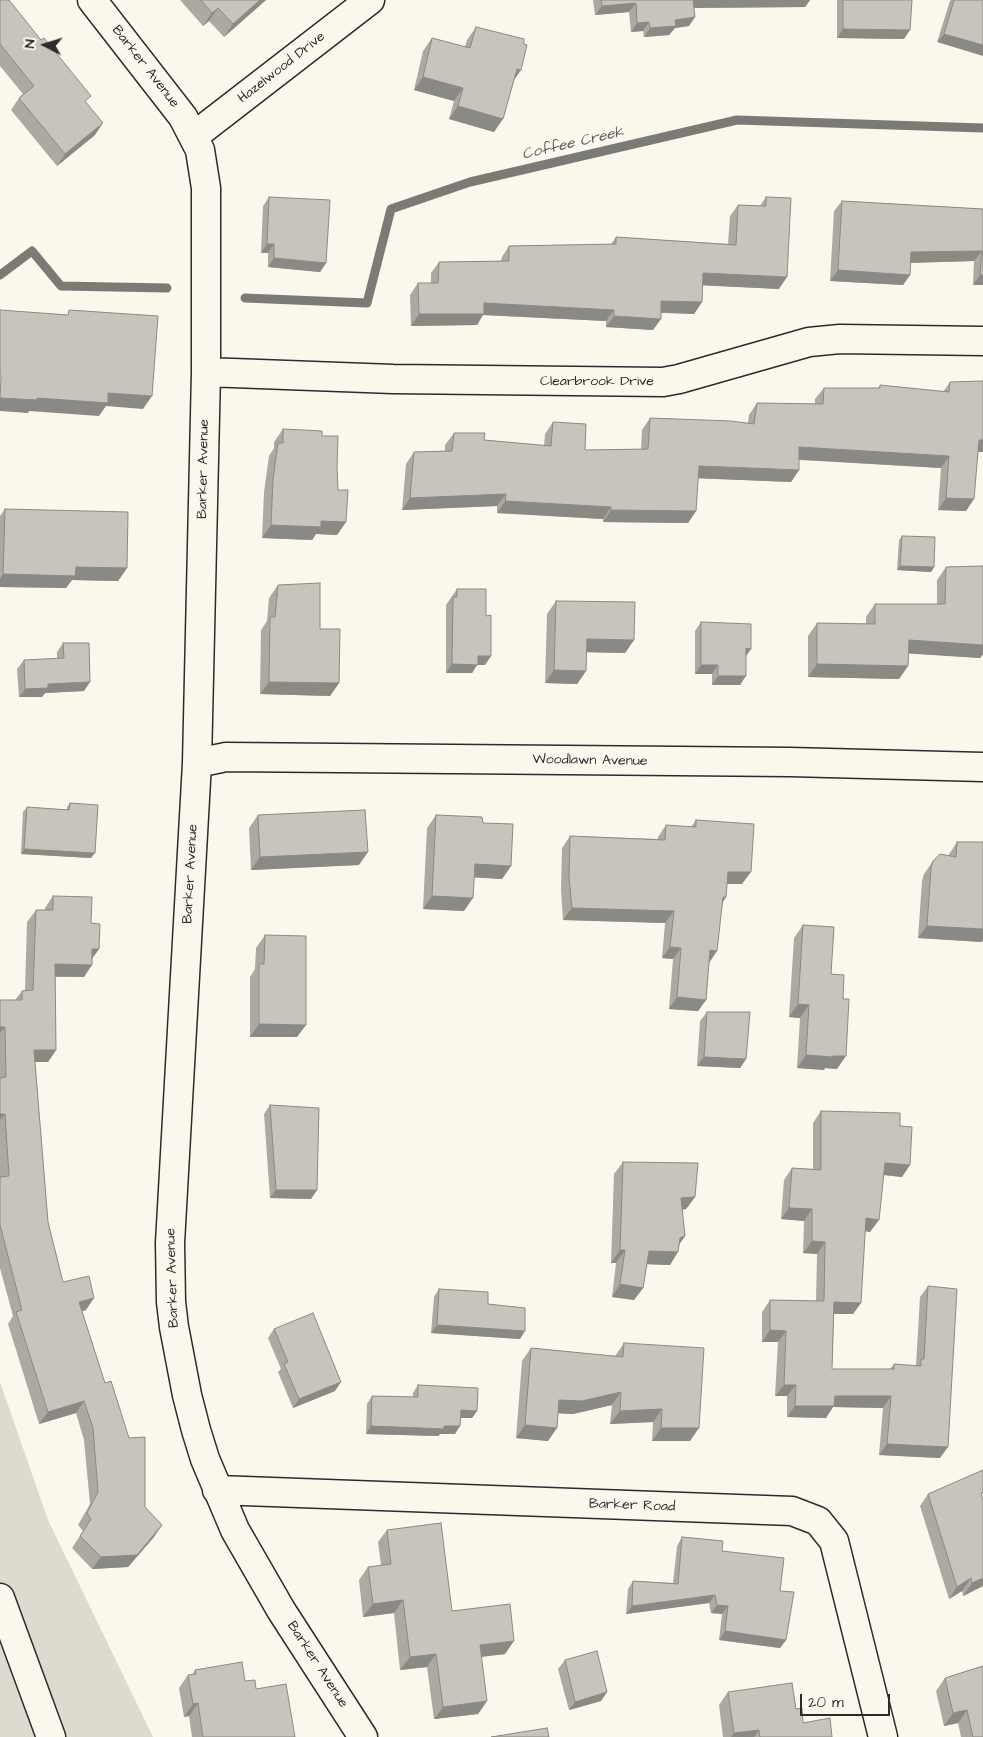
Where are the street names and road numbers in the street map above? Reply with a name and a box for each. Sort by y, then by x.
street label: Barker Avenue [108,23,182,111]
street label: Hazelwood Drive [235,29,329,107]
street label: Clearbrook Drive [540,374,654,390]
street label: Barker Avenue [195,419,213,519]
street label: Woodlawn Avenue [532,752,648,770]
street label: Barker Avenue [180,824,202,924]
street label: Barker Avenue [163,1228,183,1328]
street label: Barker Road [589,1496,675,1516]
street label: Barker Avenue [283,1619,351,1711]

